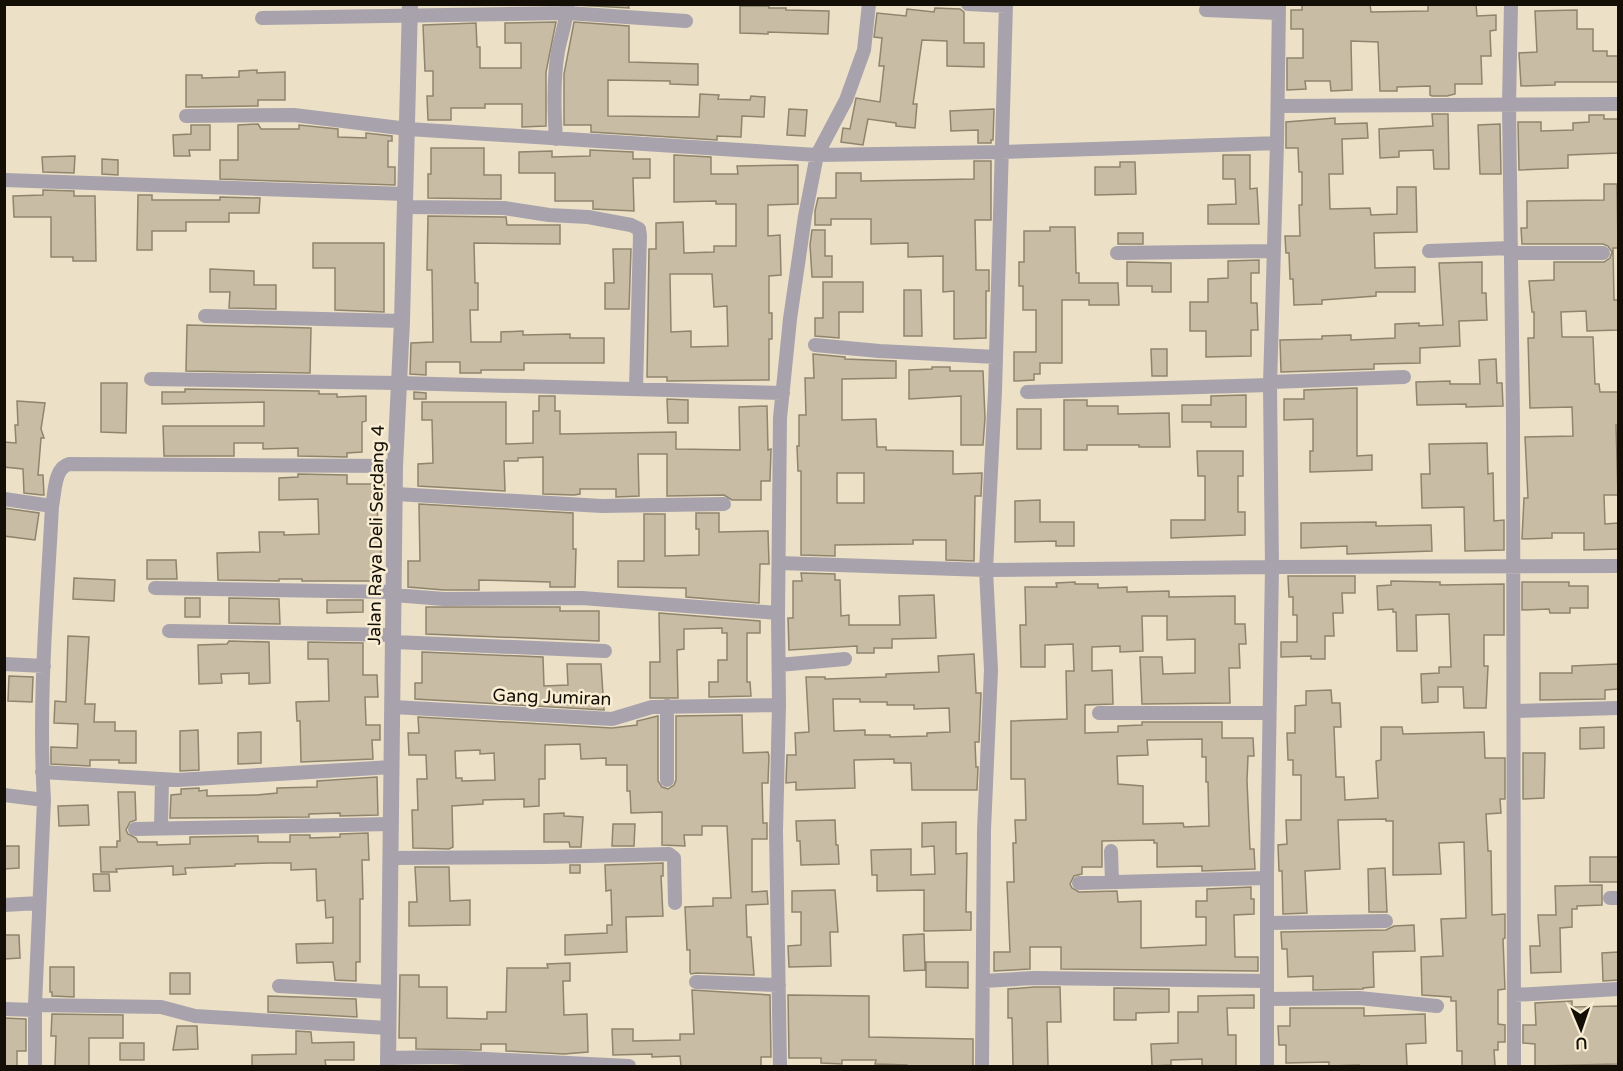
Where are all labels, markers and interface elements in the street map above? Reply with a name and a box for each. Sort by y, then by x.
street label: Jalan Raya Deli Serdang 4 [363,425,389,645]
street label: Gang Jumiran [492,684,612,710]
north arrow [1551,999,1611,1059]
text: U [1575,1033,1588,1053]

